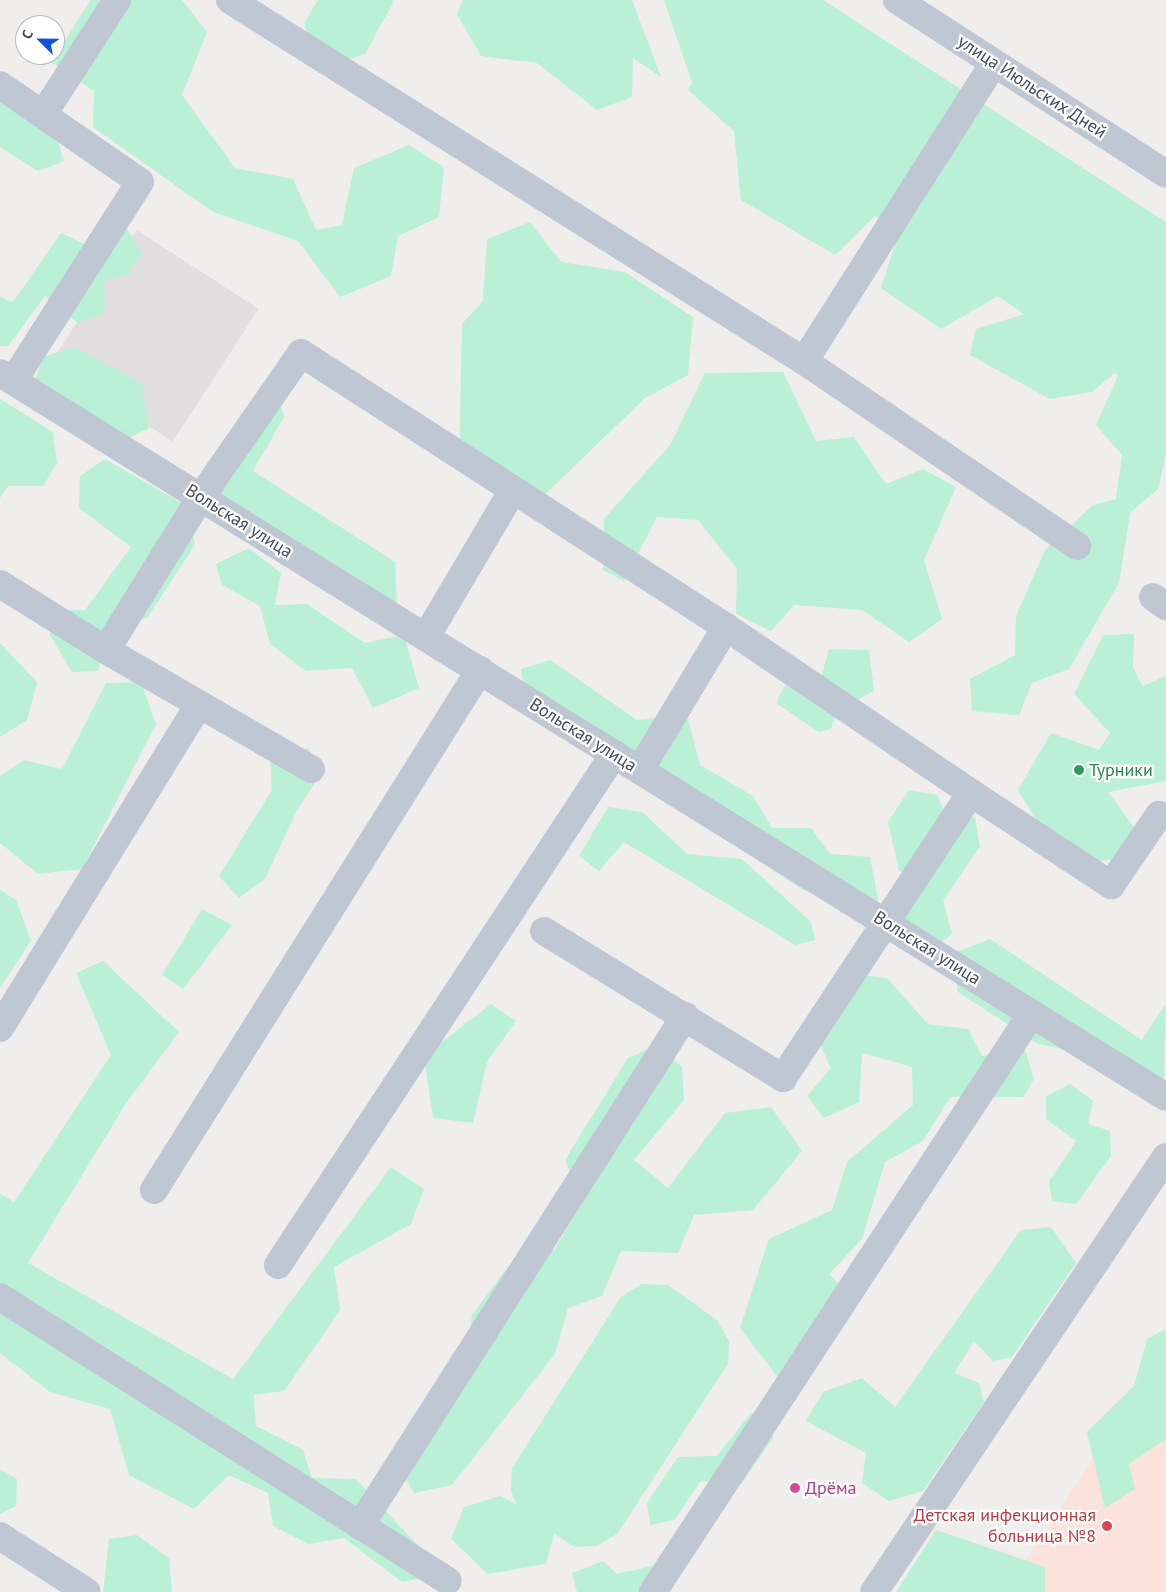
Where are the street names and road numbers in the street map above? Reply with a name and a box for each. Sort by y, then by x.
street label: улица Июльских Дней [953,30,1111,144]
street label: Вольская улица [182,479,296,563]
street label: Вольская улица [526,693,640,777]
street label: Вольская улица [870,906,984,990]

